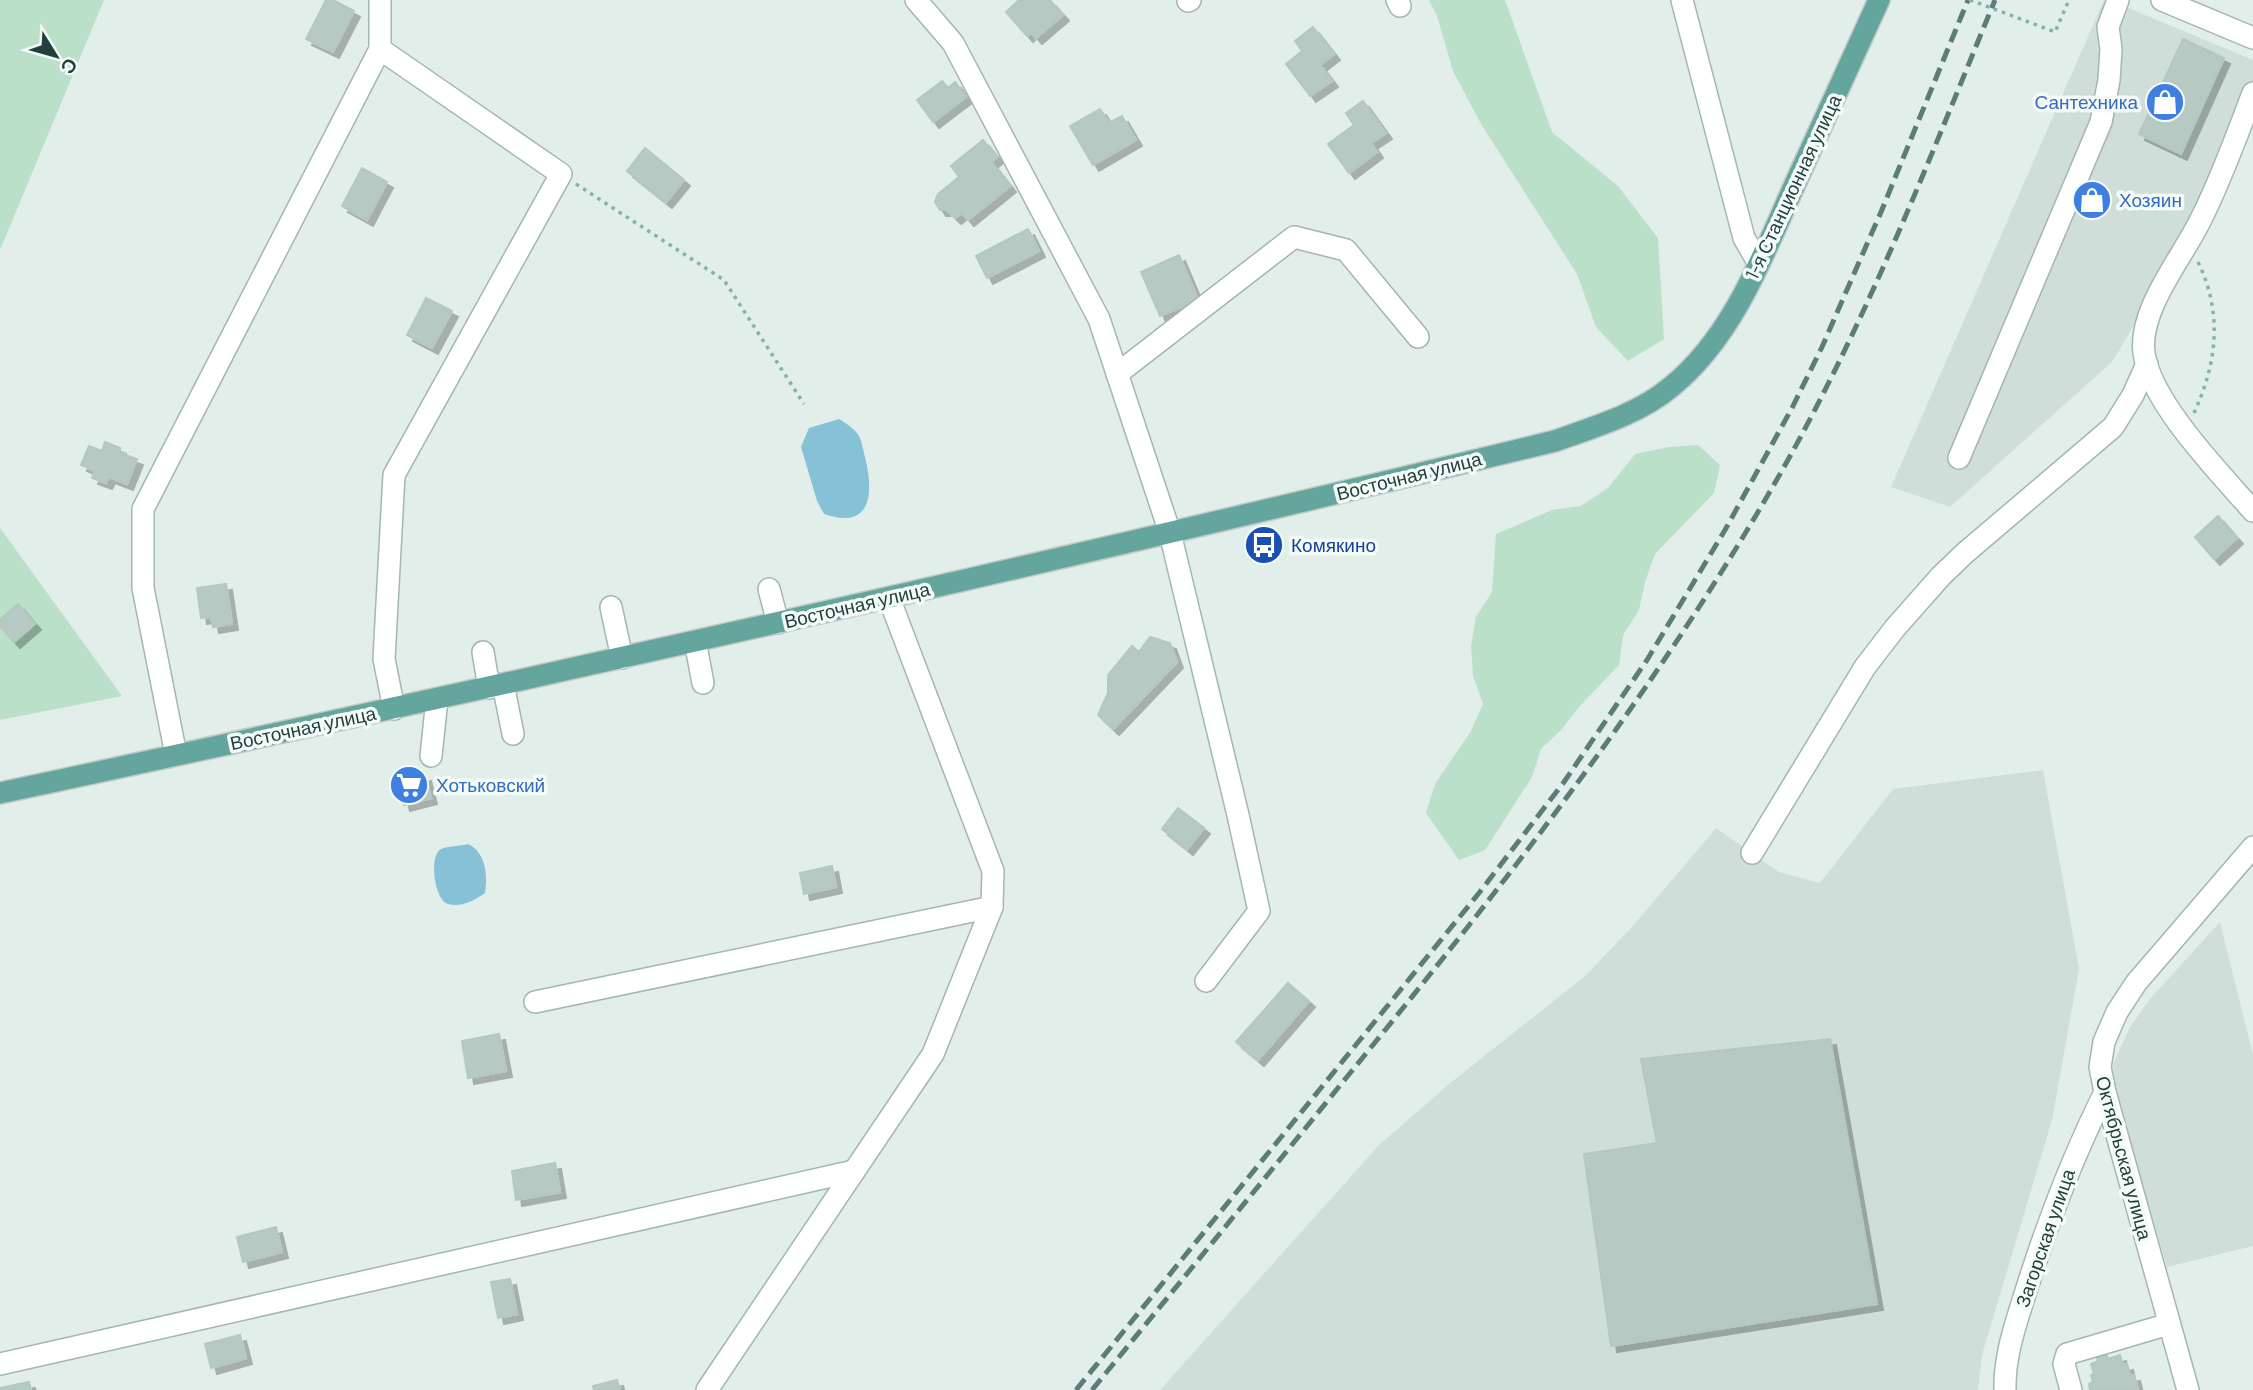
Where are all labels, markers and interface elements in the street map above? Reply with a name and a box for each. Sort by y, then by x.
north arrow [21,21,91,91]
text: С [56,54,83,79]
shop icon: Сантехника [2144,81,2186,123]
street label: 1-я Станционная улица [1740,90,1846,283]
place label: Сантехника [2034,90,2138,113]
shop icon: Хозяин [2071,179,2113,221]
place label: Хозяин [2119,188,2182,211]
street label: Восточная улица [1334,446,1484,505]
bus stop icon: Комякино [1243,524,1285,566]
place label: Комякино [1291,533,1376,556]
street label: Восточная улица [782,576,932,632]
street label: Восточная улица [228,701,378,754]
supermarket icon: Хотьковский [388,764,430,806]
place label: Хотьковский [436,773,545,796]
street label: Октябрьская улица [2092,1073,2158,1243]
street label: Загорская улица [2010,1165,2079,1310]

